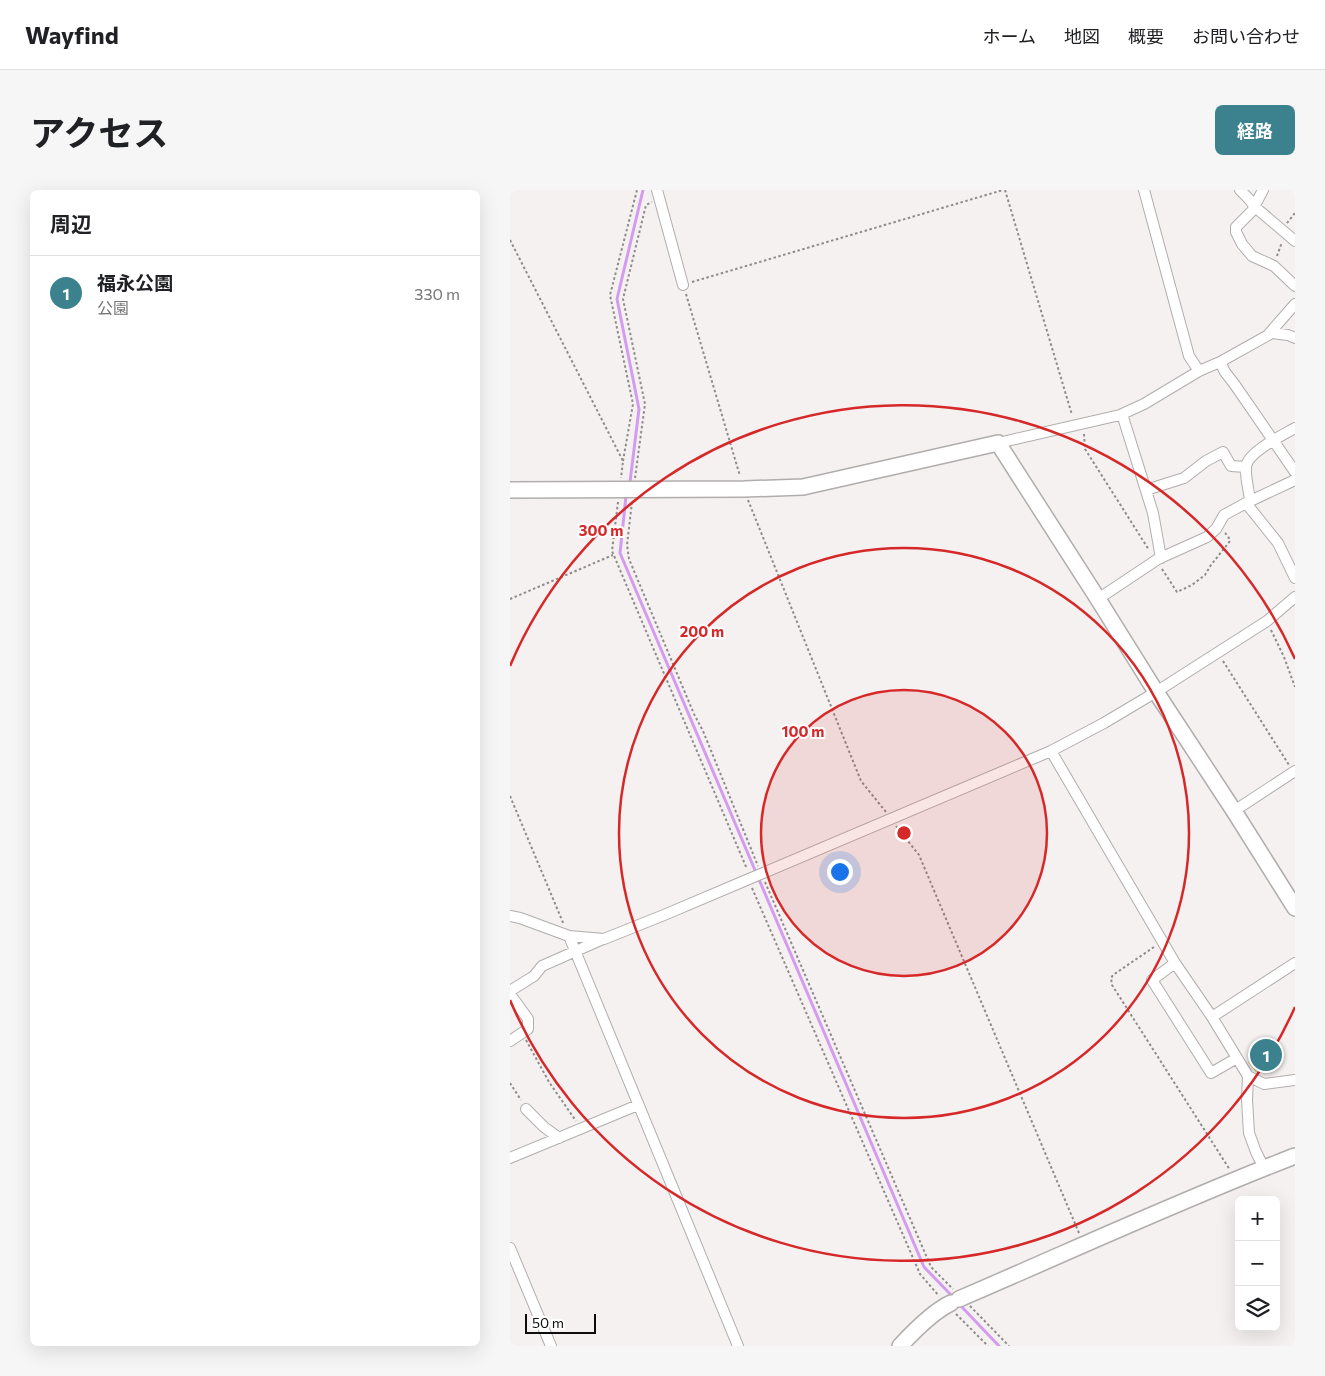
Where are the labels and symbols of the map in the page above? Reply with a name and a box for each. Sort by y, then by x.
text: 300 m [579,521,623,539]
text: 200 m [680,622,724,640]
text: 100 m [782,722,824,740]
centre of rings [895,824,913,842]
your location [827,859,853,885]
pin: 1 [1250,1036,1282,1074]
scale bar [525,1311,596,1334]

